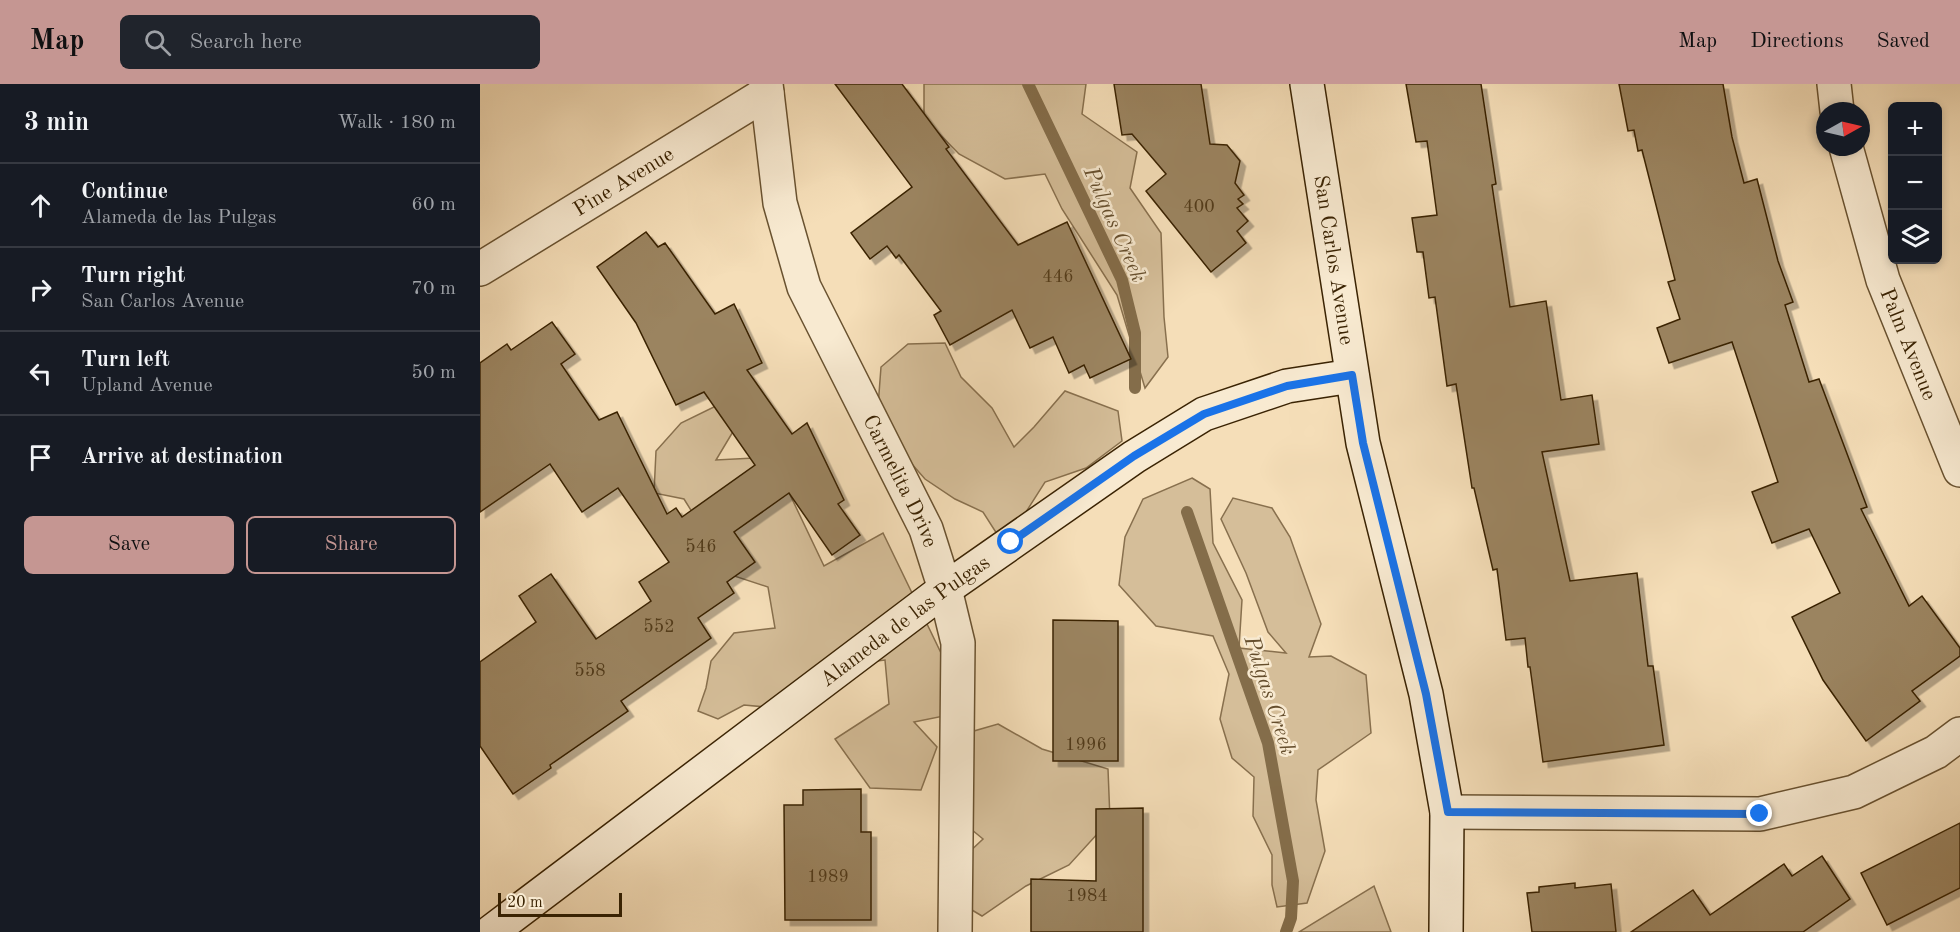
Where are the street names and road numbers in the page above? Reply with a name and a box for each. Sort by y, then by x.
street label: Pine Avenue [570,144,678,221]
street label: San Carlos Avenue [1309,174,1357,346]
street label: Palm Avenue [1875,286,1940,403]
street label: Carmelita Drive [858,412,940,550]
street label: Alameda de las Pulgas [817,552,994,691]

